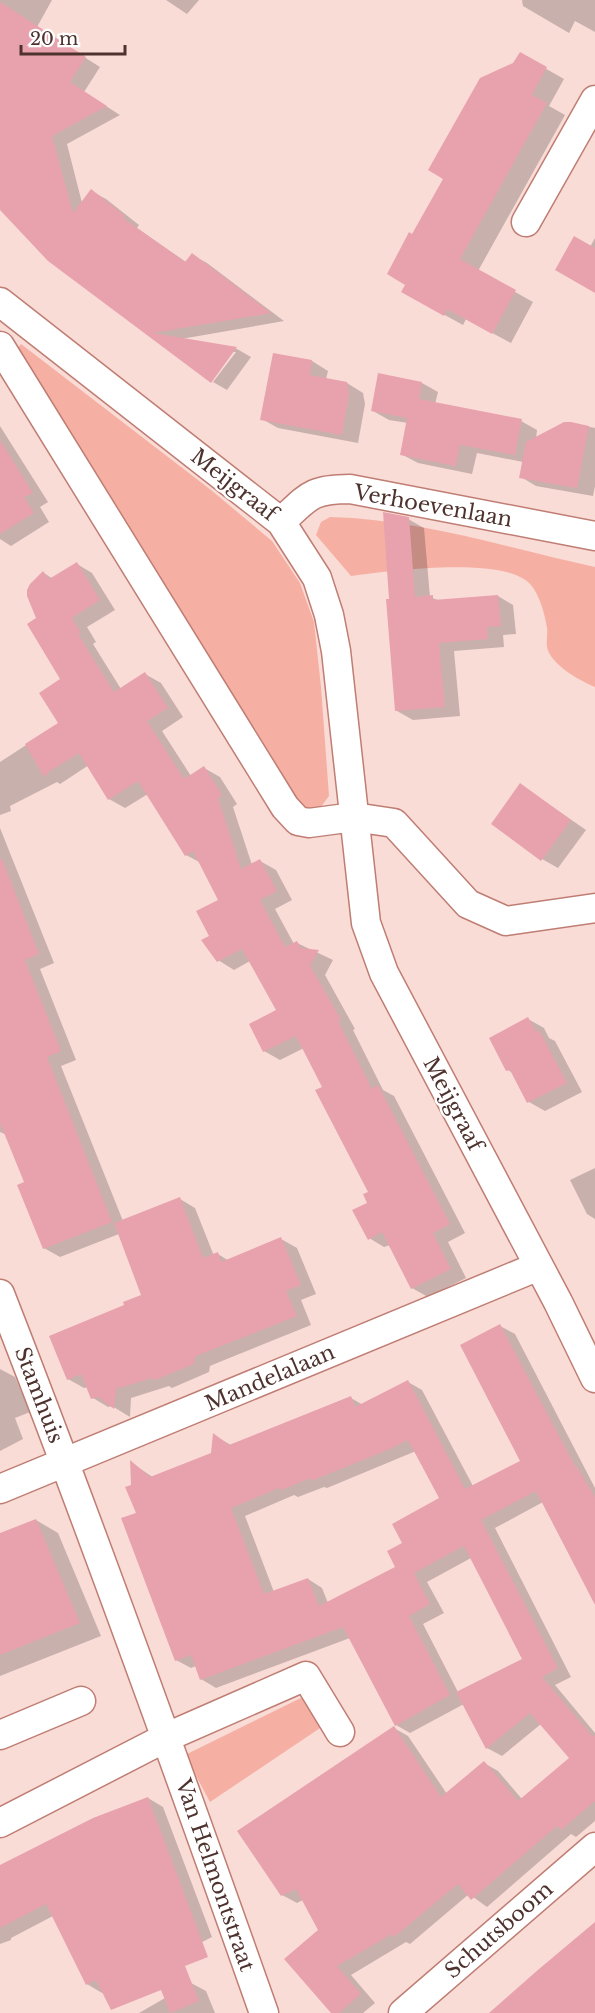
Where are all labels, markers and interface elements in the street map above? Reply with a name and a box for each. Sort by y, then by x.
scale bar [21,18,124,56]
text: 20 m [30,28,78,50]
street label: Meijgraaf [186,443,284,528]
street label: Verhoevenlaan [351,479,514,533]
street label: Meijgraaf [417,1053,490,1157]
street label: Mandelalaan [201,1339,339,1417]
street label: Stamhuis [9,1343,69,1447]
street label: Van Helmontstraat [170,1774,260,1975]
street label: Schutsboom [440,1876,559,1984]

